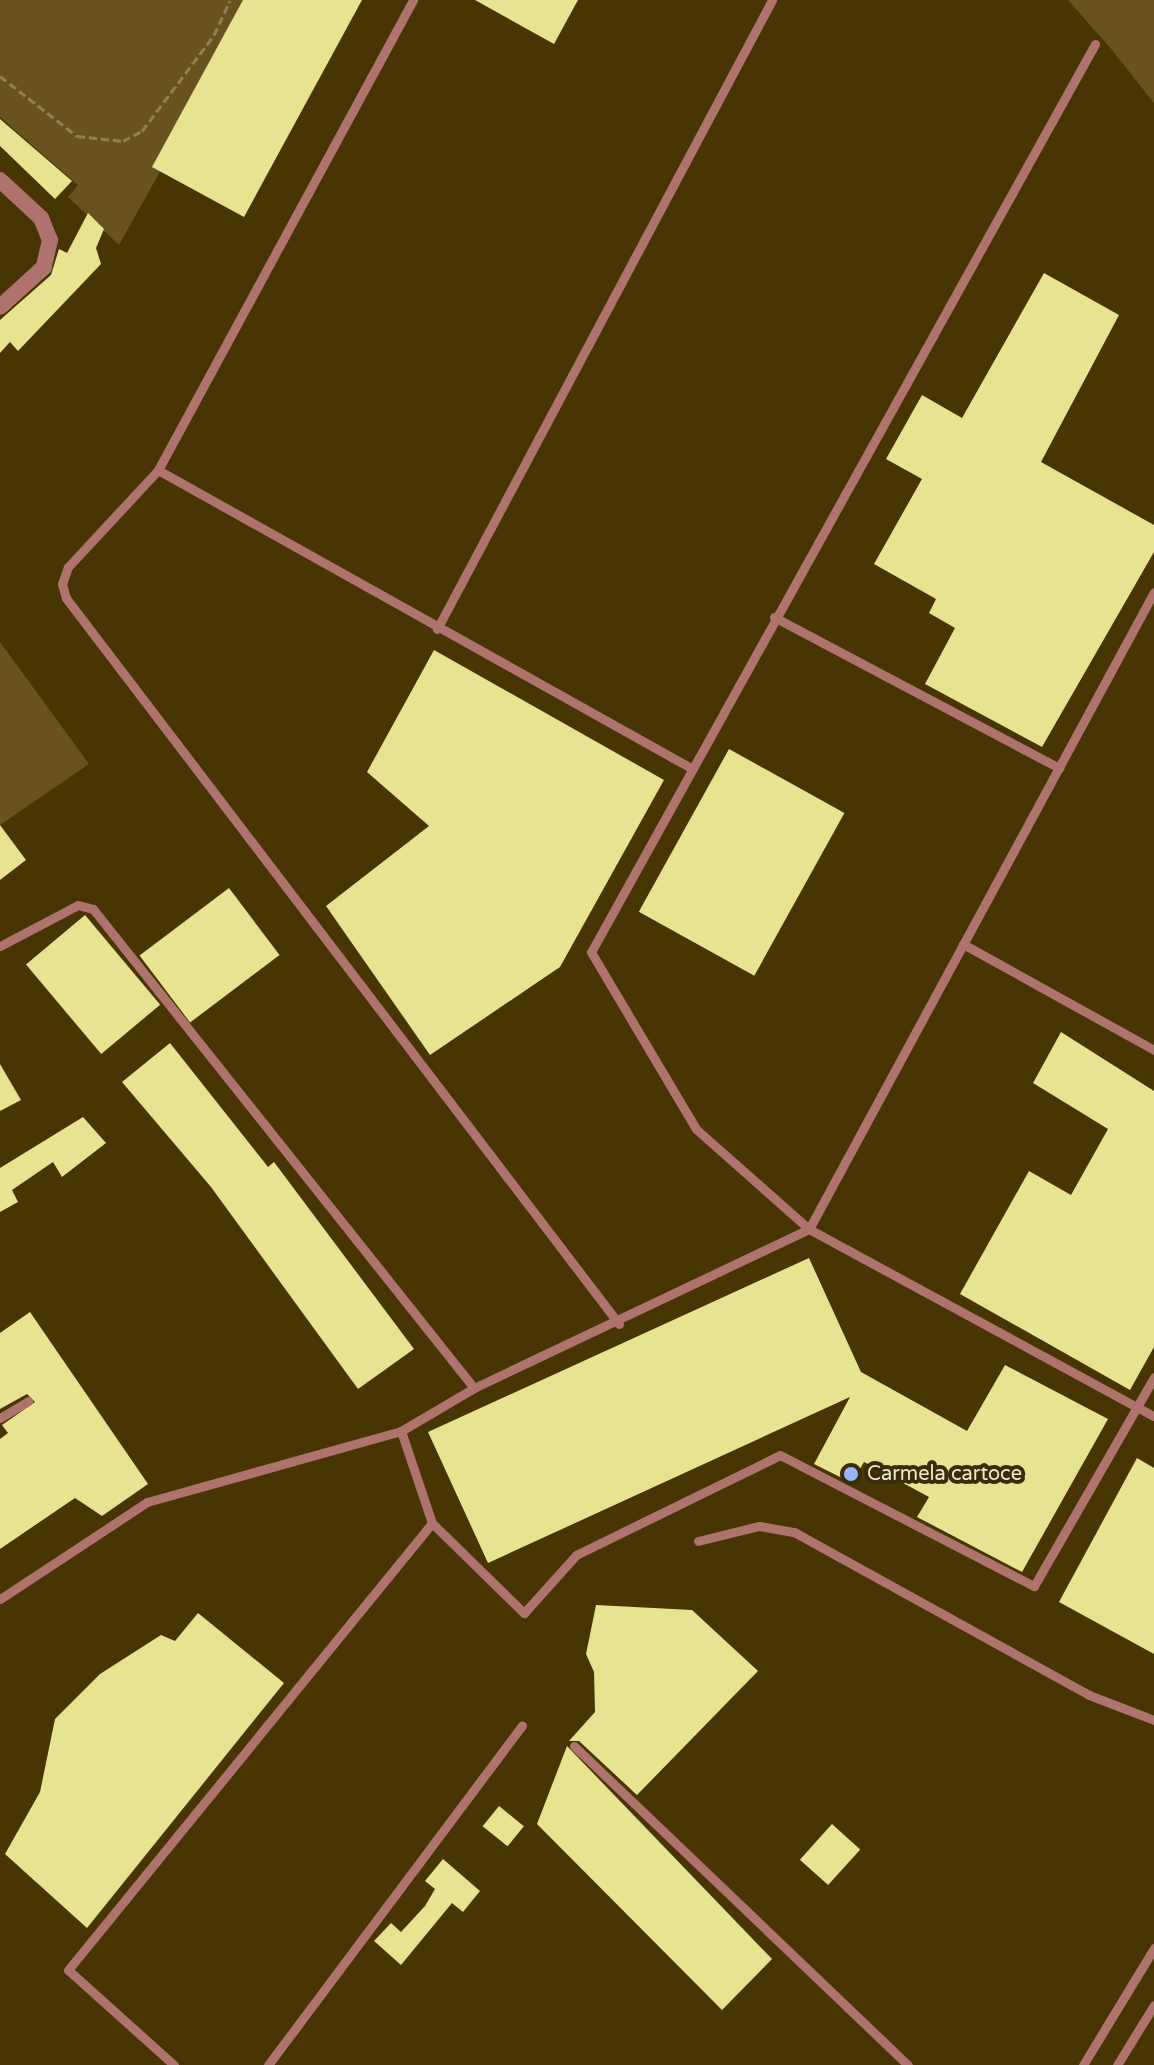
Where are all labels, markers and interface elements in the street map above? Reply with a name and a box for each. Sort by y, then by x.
place label: Carmela cartoce [867,1462,1022,1486]
marker: Carmela cartoce [842,1465,860,1483]

